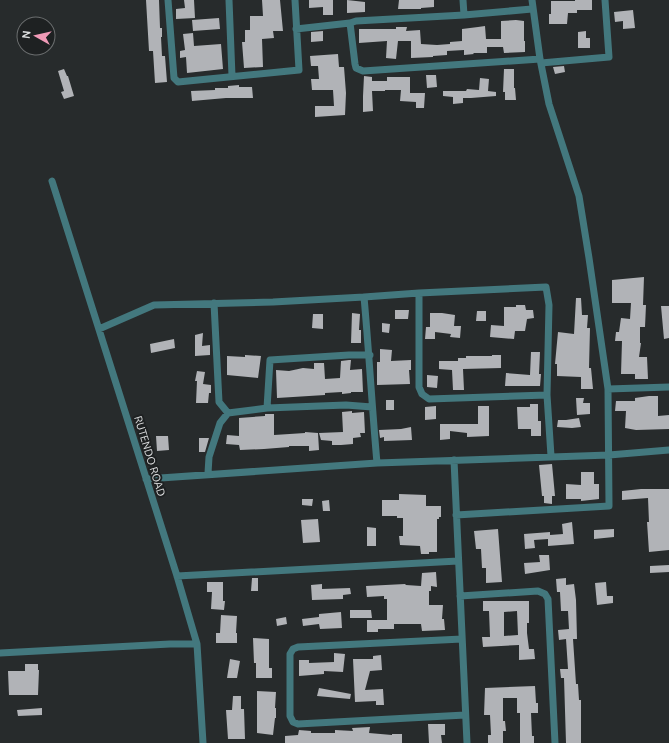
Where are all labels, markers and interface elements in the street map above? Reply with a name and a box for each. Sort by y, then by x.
north arrow [16,16,56,56]
text: N [20,30,33,40]
street label: RUTENDO ROAD [132,414,168,498]

